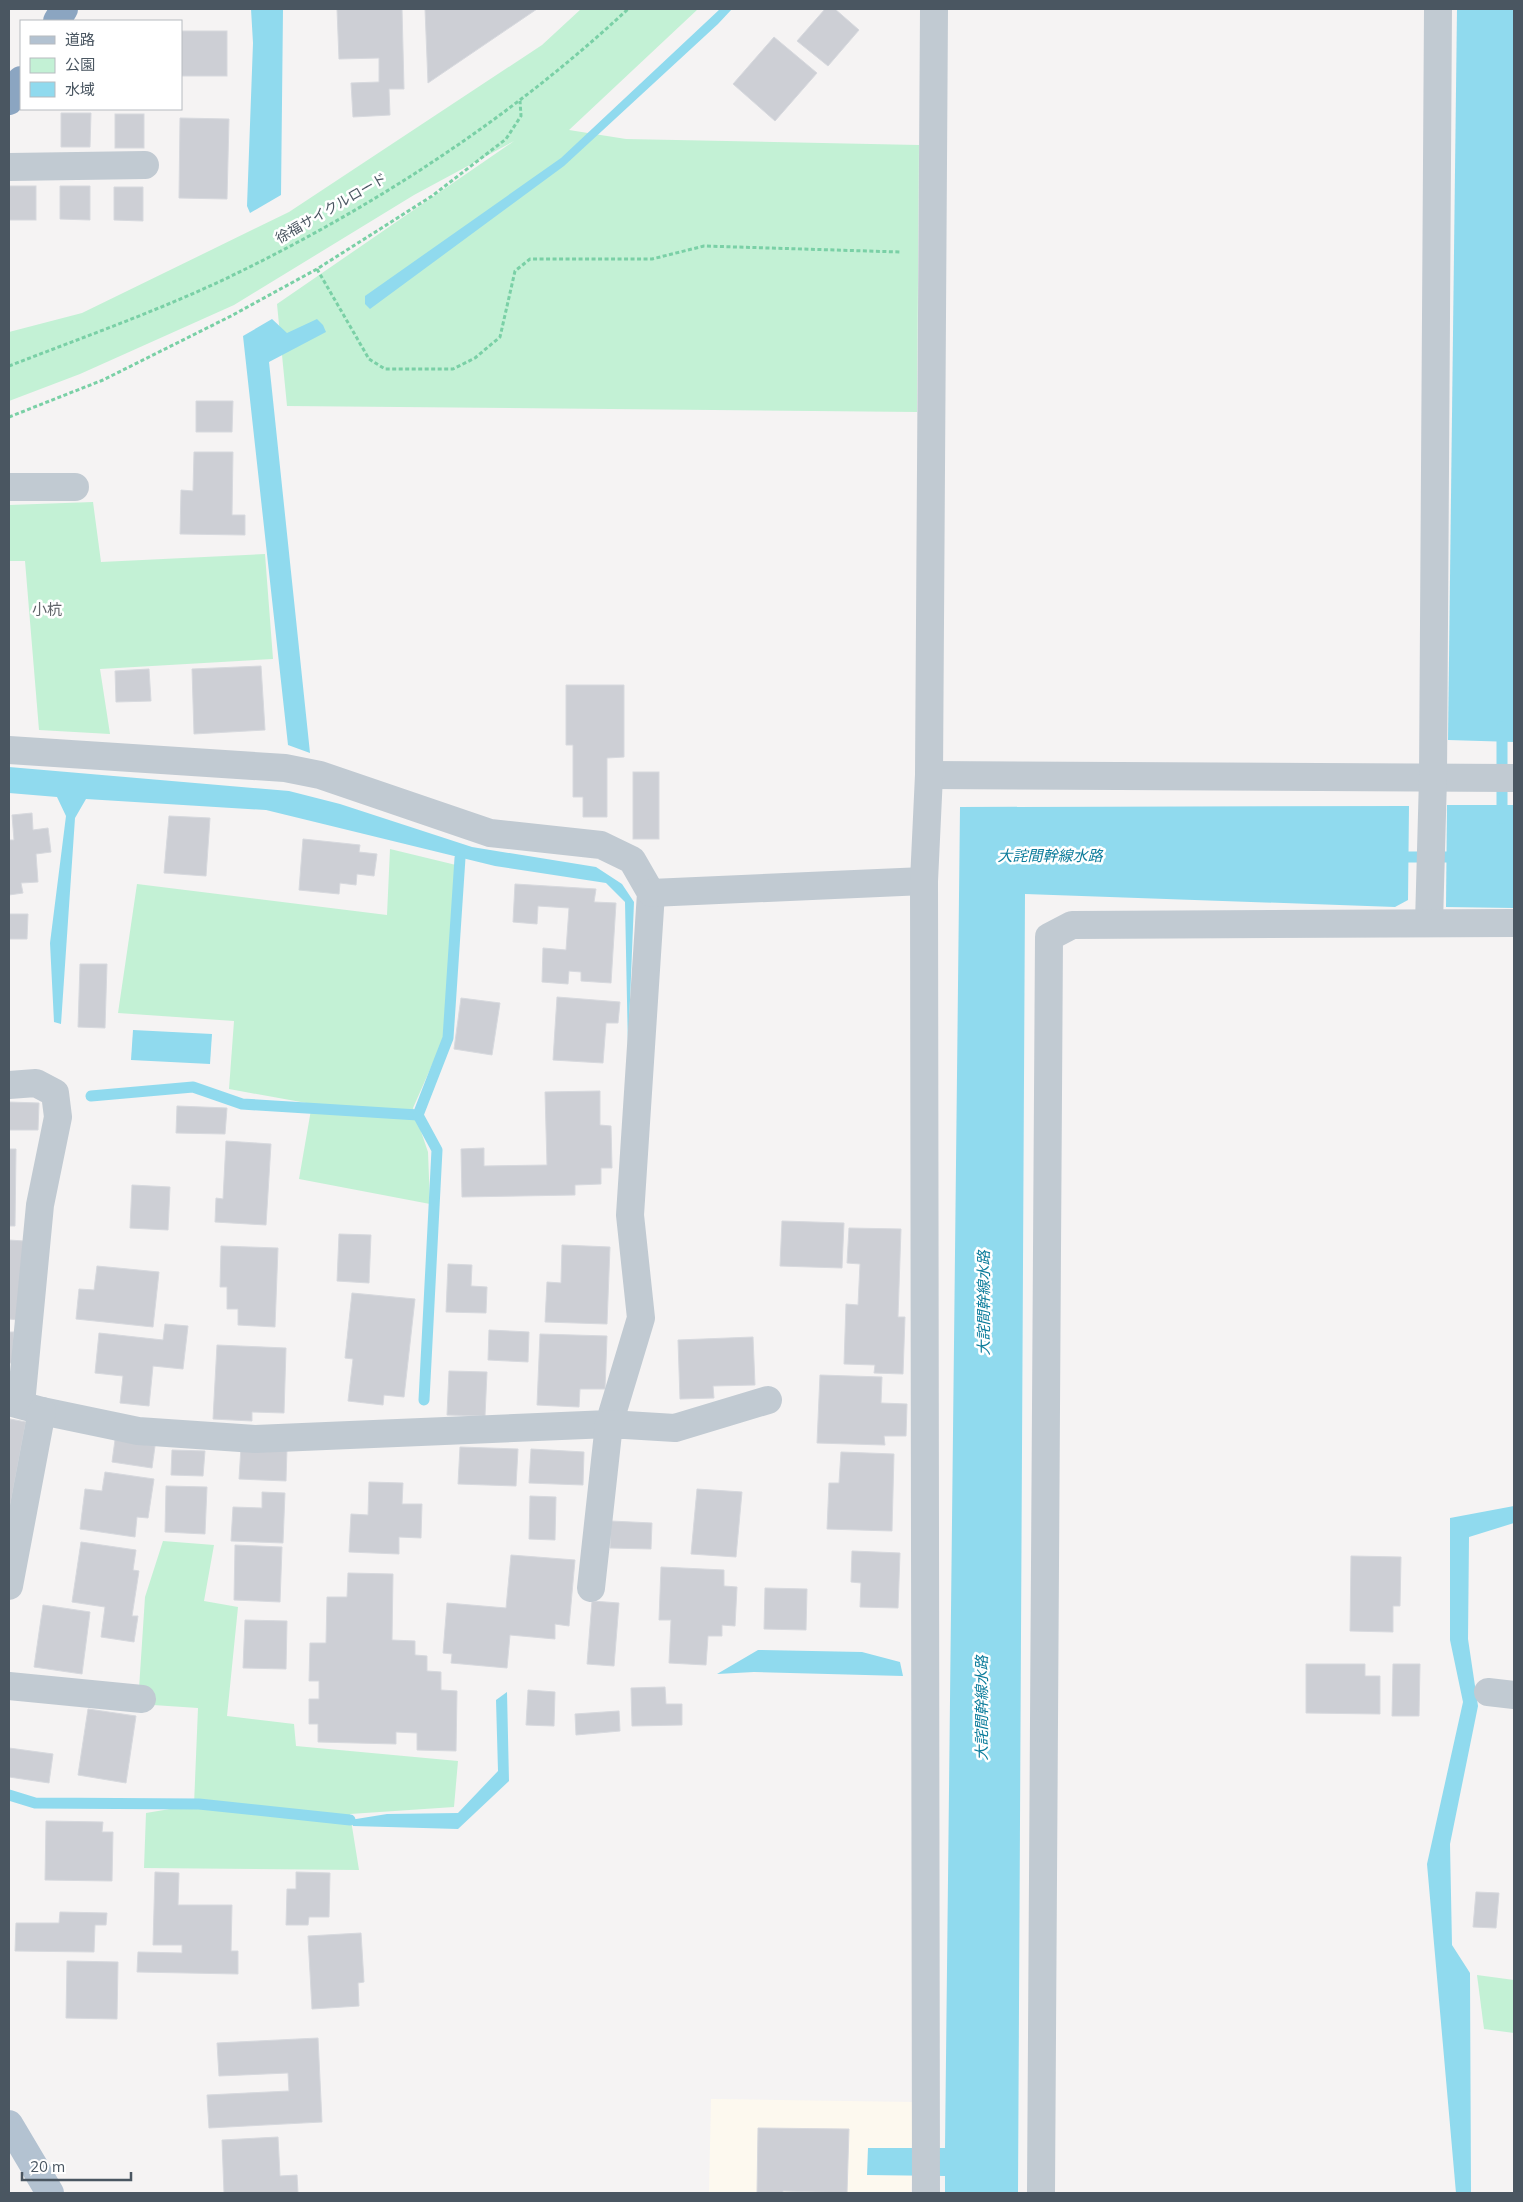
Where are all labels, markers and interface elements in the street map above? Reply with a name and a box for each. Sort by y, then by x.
legend [20,20,182,110]
text: 道路 [65,30,95,49]
text: 公園 [65,55,95,74]
text: 水域 [65,80,95,99]
street label: 徐福サイクルロード [272,169,390,247]
district label: 小杭 [32,600,62,619]
water label: 大詫間幹線水路 [997,846,1104,865]
water label: 大詫間幹線水路 [974,1249,993,1356]
water label: 大詫間幹線水路 [972,1654,991,1761]
scale bar [22,2150,131,2182]
text: 20 m [30,2157,65,2176]

